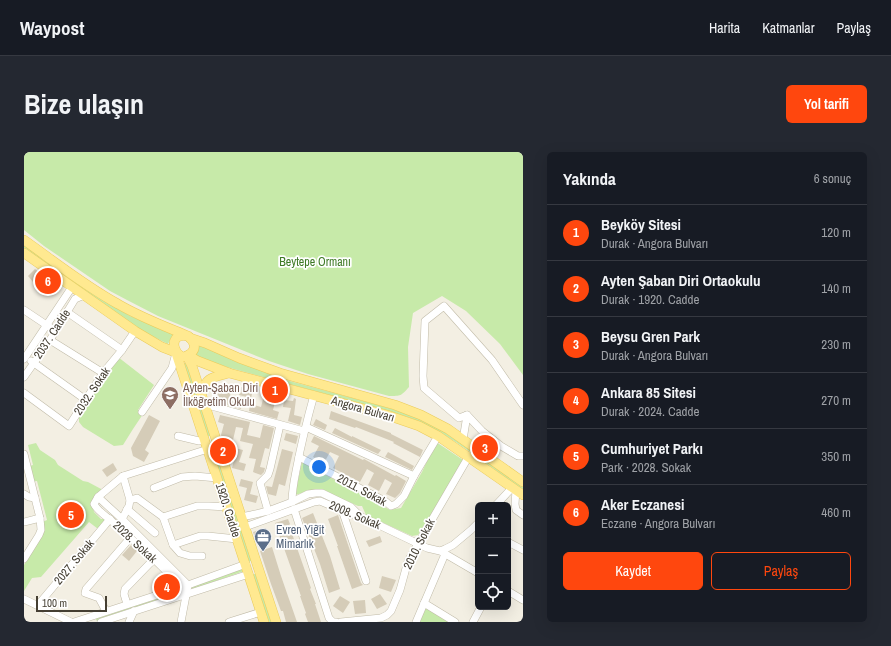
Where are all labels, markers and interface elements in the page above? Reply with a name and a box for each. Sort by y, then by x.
text: Waypost [20,15,84,41]
text: Harita [709,19,740,37]
text: Katmanlar [762,19,815,37]
text: Paylaş [837,19,871,37]
text: Bize ulaşın [24,85,144,123]
button: Yol tarifi [786,85,867,123]
text: Yakında [563,167,616,190]
text: 6 sonuç [814,170,851,187]
text: Beyköy Sitesi [601,214,681,235]
text: 1 [573,224,579,241]
text: 120 m [821,224,851,241]
text: Durak · Angora Bulvarı [601,235,708,252]
park label: Beytepe Ormanı [279,254,351,270]
pin: 6 [35,266,61,296]
text: Ayten Şaban Diri Ortaokulu [601,270,761,291]
text: 2 [573,280,579,297]
text: 140 m [821,280,851,297]
text: Durak · 1920. Cadde [601,291,699,308]
street label: 2037. Cadde [30,306,74,362]
text: Beysu Gren Park [601,326,700,347]
text: 3 [573,336,579,353]
text: 230 m [821,336,851,353]
text: Durak · Angora Bulvarı [601,347,708,364]
street label: 2032. Sokak [70,364,114,418]
pin: 1 [262,375,288,405]
place label: Ayten-Şaban Diri İlköğretim Okulu [182,380,258,410]
text: Ankara 85 Sitesi [601,382,696,403]
school or university icon: Ayten-Şaban Diri İlköğretim Okulu [160,385,180,410]
street label: Angora Bulvarı [329,392,396,426]
text: 4 [573,392,579,409]
text: 270 m [821,392,851,409]
text: Durak · 2024. Cadde [601,403,699,420]
pin: 3 [472,433,498,463]
pin: 2 [210,436,236,466]
text: Cumhuriyet Parkı [601,438,703,459]
text: 5 [573,448,579,465]
text: 350 m [821,448,851,465]
your location [309,457,329,477]
text: Park · 2028. Sokak [601,459,691,476]
street label: 2011. Sokak [334,470,390,510]
street label: 1920. Cadde [212,481,244,539]
text: Aker Eczanesi [601,494,684,515]
street label: 2008. Sokak [327,497,383,533]
pin: 5 [58,500,84,530]
map controls [475,502,511,610]
button: + [475,502,511,538]
text: 6 [573,504,579,521]
text: 460 m [821,504,851,521]
text: Eczane · Angora Bulvarı [601,515,715,532]
street label: 2010. Sokak [399,516,439,572]
street label: 2028. Sokak [110,517,161,567]
place label: Evren Yiğit Mimarlık [276,522,324,552]
office icon: Evren Yiğit Mimarlık [253,527,273,552]
street label: 2027. Sokak [50,536,98,588]
button: − [475,538,511,574]
button: Kaydet [563,552,703,590]
button: Paylaş [711,552,851,590]
pin: 4 [154,572,180,602]
button: locate [475,574,511,610]
scale bar [36,594,107,613]
text: 100 m [42,596,67,610]

